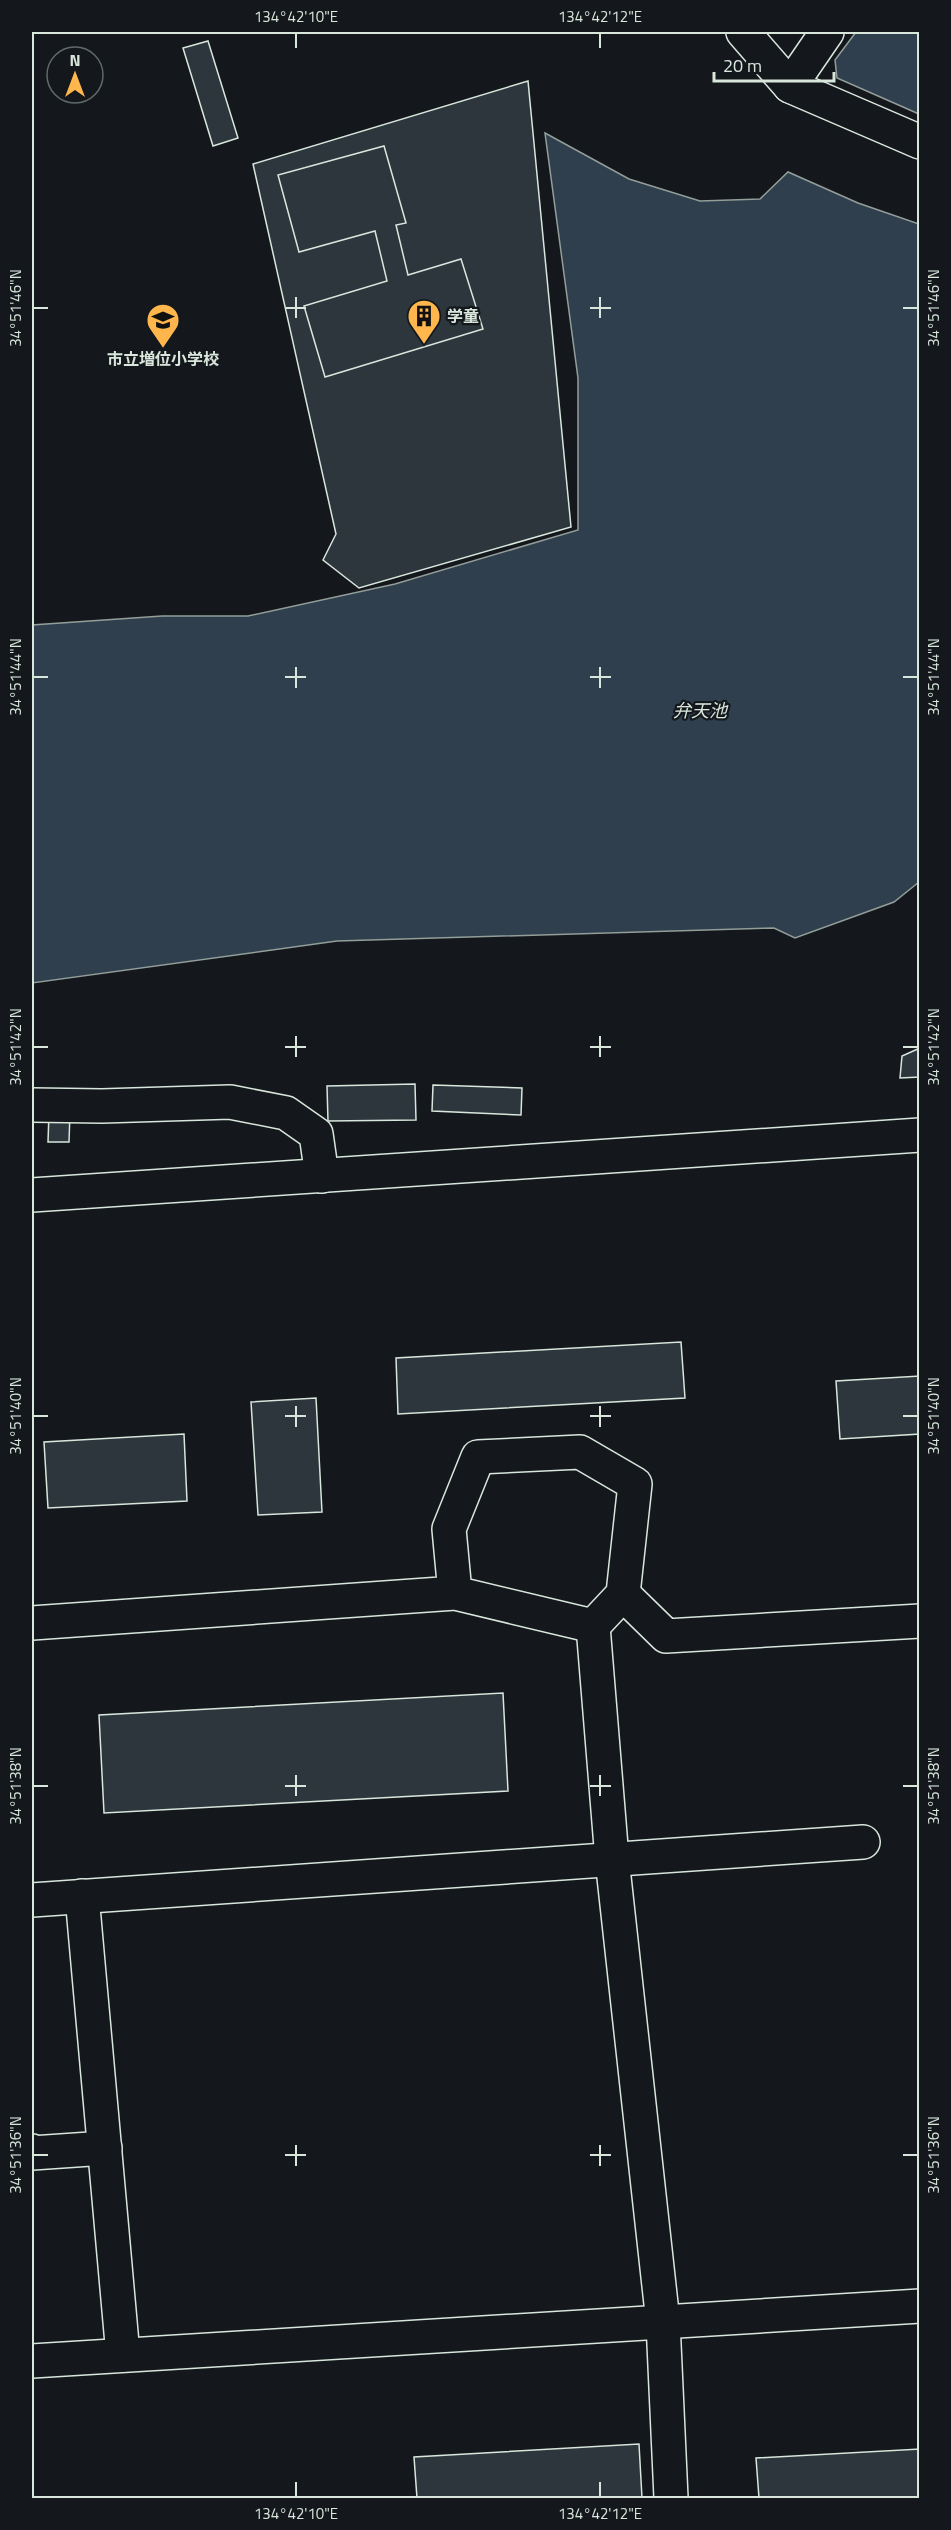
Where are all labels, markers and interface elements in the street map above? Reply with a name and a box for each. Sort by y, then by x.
text: 134°42'10"E [254,5,338,28]
text: 134°42'12"E [558,5,642,28]
north arrow [45,45,105,105]
scale bar [714,45,834,83]
text: N [69,48,81,72]
text: 20 m [723,52,762,79]
text: 34°51'46"N [4,269,27,347]
text: 34°51'46"N [922,269,945,347]
building icon: 学童 [406,298,442,345]
school or university icon: 市立増位小学校 [145,302,181,349]
place label: 学童 [447,304,479,328]
place label: 市立増位小学校 [107,347,219,371]
text: 34°51'44"N [4,638,27,716]
text: 34°51'44"N [922,638,945,716]
water label: 弁天池 [673,697,729,724]
text: 34°51'42"N [4,1008,27,1086]
text: 34°51'42"N [922,1008,945,1086]
text: 34°51'40"N [4,1377,27,1455]
text: 34°51'40"N [922,1377,945,1455]
text: 34°51'38"N [4,1747,27,1825]
text: 34°51'38"N [922,1747,945,1825]
text: 34°51'36"N [4,2116,27,2194]
text: 34°51'36"N [922,2116,945,2194]
text: 134°42'10"E [254,2502,338,2525]
text: 134°42'12"E [558,2502,642,2525]

